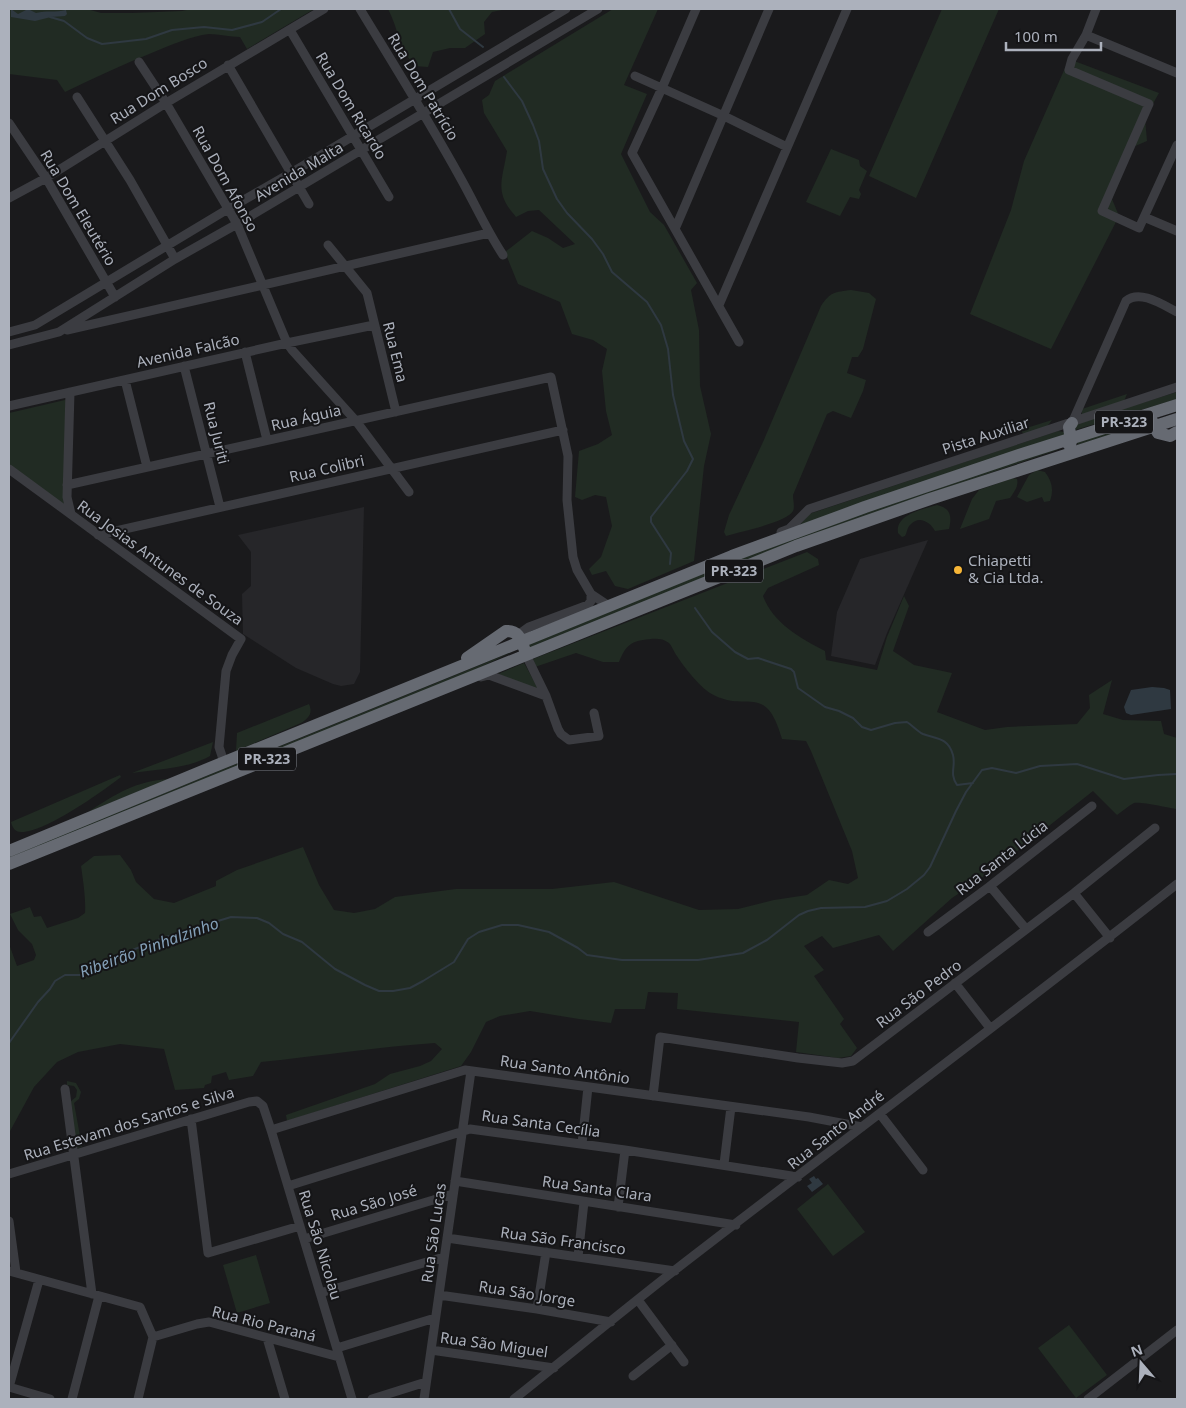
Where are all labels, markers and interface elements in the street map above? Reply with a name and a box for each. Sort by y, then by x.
scale bar [1006,20,1101,52]
text: 100 m [1014,26,1058,46]
street label: Rua Dom Patrício [384,29,464,144]
street label: Rua Dom Ricardo [312,48,392,163]
street label: Rua Dom Bosco [106,52,211,128]
street label: Rua Dom Afonso [188,122,263,235]
street label: Avenida Malta [250,137,347,205]
street label: Rua Dom Eleutério [36,146,121,269]
street label: Rua Ema [379,319,413,384]
street label: Avenida Falcão [134,328,241,372]
street label: Rua Juriti [200,399,234,466]
street label: Rua Águia [269,399,343,435]
street label: Pista Auxiliar [939,411,1032,459]
road number: PR-323 [1095,411,1153,434]
street label: Rua Colibri [287,450,366,486]
street label: Rua Josias Antunes de Souza [74,495,248,629]
place label: Chiapetti & Cia Ltda. [968,550,1043,587]
road number: PR-323 [705,560,763,582]
marker: Chiapetti & Cia Ltda. [952,564,964,576]
road number: PR-323 [238,748,296,771]
street label: Rua Santa Lúcia [951,815,1051,899]
water label: Ribeirão Pinhalzinho [76,912,222,982]
street label: Rua São Pedro [872,954,965,1032]
street label: Rua Santo Antônio [499,1050,631,1088]
street label: Rua Estevam dos Santos e Silva [21,1081,236,1165]
street label: Rua Santo André [783,1085,888,1173]
street label: Rua Santa Cecília [480,1105,602,1141]
street label: Rua Santa Clara [541,1170,653,1206]
street label: Rua São José [328,1179,419,1225]
street label: Rua São Lucas [416,1182,450,1284]
street label: Rua São Nicolau [295,1187,347,1302]
street label: Rua São Francisco [499,1221,627,1259]
street label: Rua São Jorge [477,1276,577,1311]
street label: Rua Rio Paraná [210,1300,318,1346]
street label: Rua São Miguel [439,1327,549,1361]
north arrow [1116,1338,1166,1388]
text: N [1128,1339,1145,1361]

